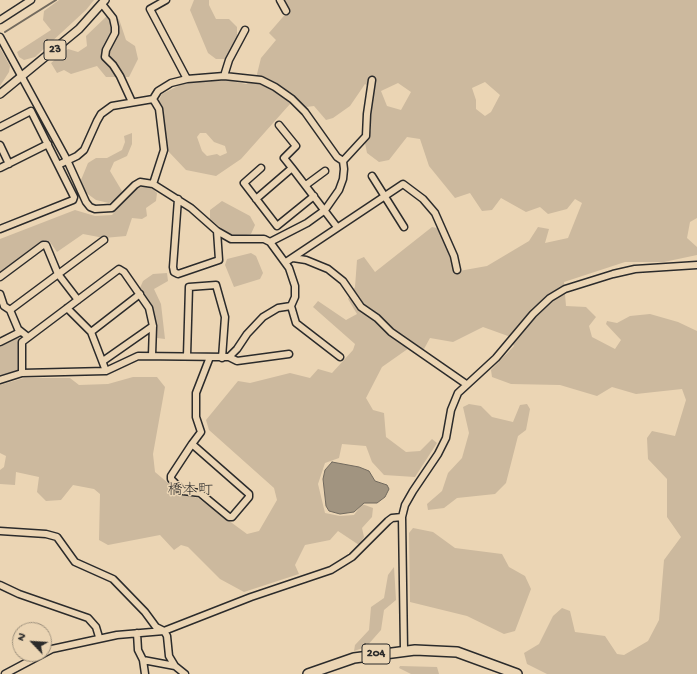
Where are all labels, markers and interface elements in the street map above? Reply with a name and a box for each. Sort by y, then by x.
road number: 23 [44,40,66,60]
district label: 橋本町 [168,483,212,501]
north arrow [12,622,52,662]
text: N [15,632,29,643]
road number: 204 [362,644,390,664]

